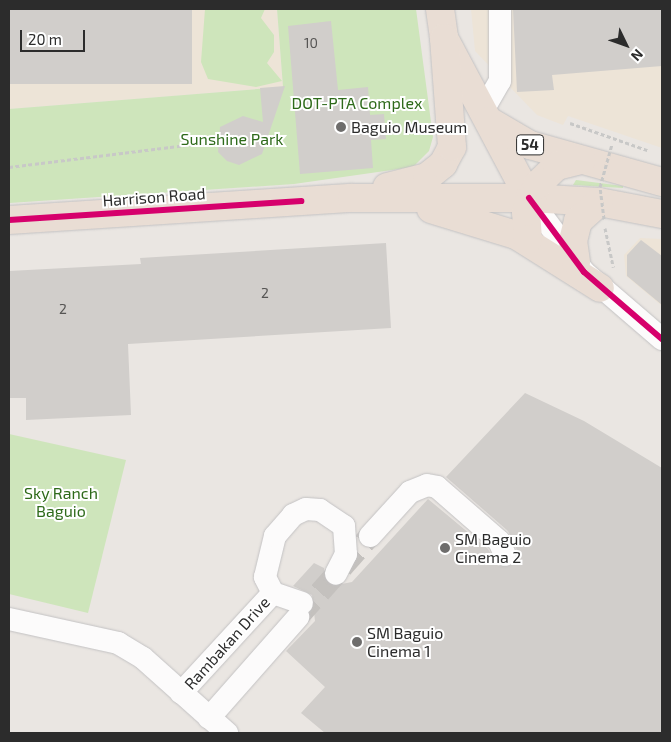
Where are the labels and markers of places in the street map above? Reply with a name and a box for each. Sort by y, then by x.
place label: Baguio Museum [351,117,467,137]
marker: Baguio Museum [335,121,347,133]
place label: SM Baguio Cinema 2 [455,529,531,567]
marker: SM Baguio Cinema 2 [439,542,451,554]
place label: SM Baguio Cinema 1 [367,623,443,661]
marker: SM Baguio Cinema 1 [351,636,363,648]

